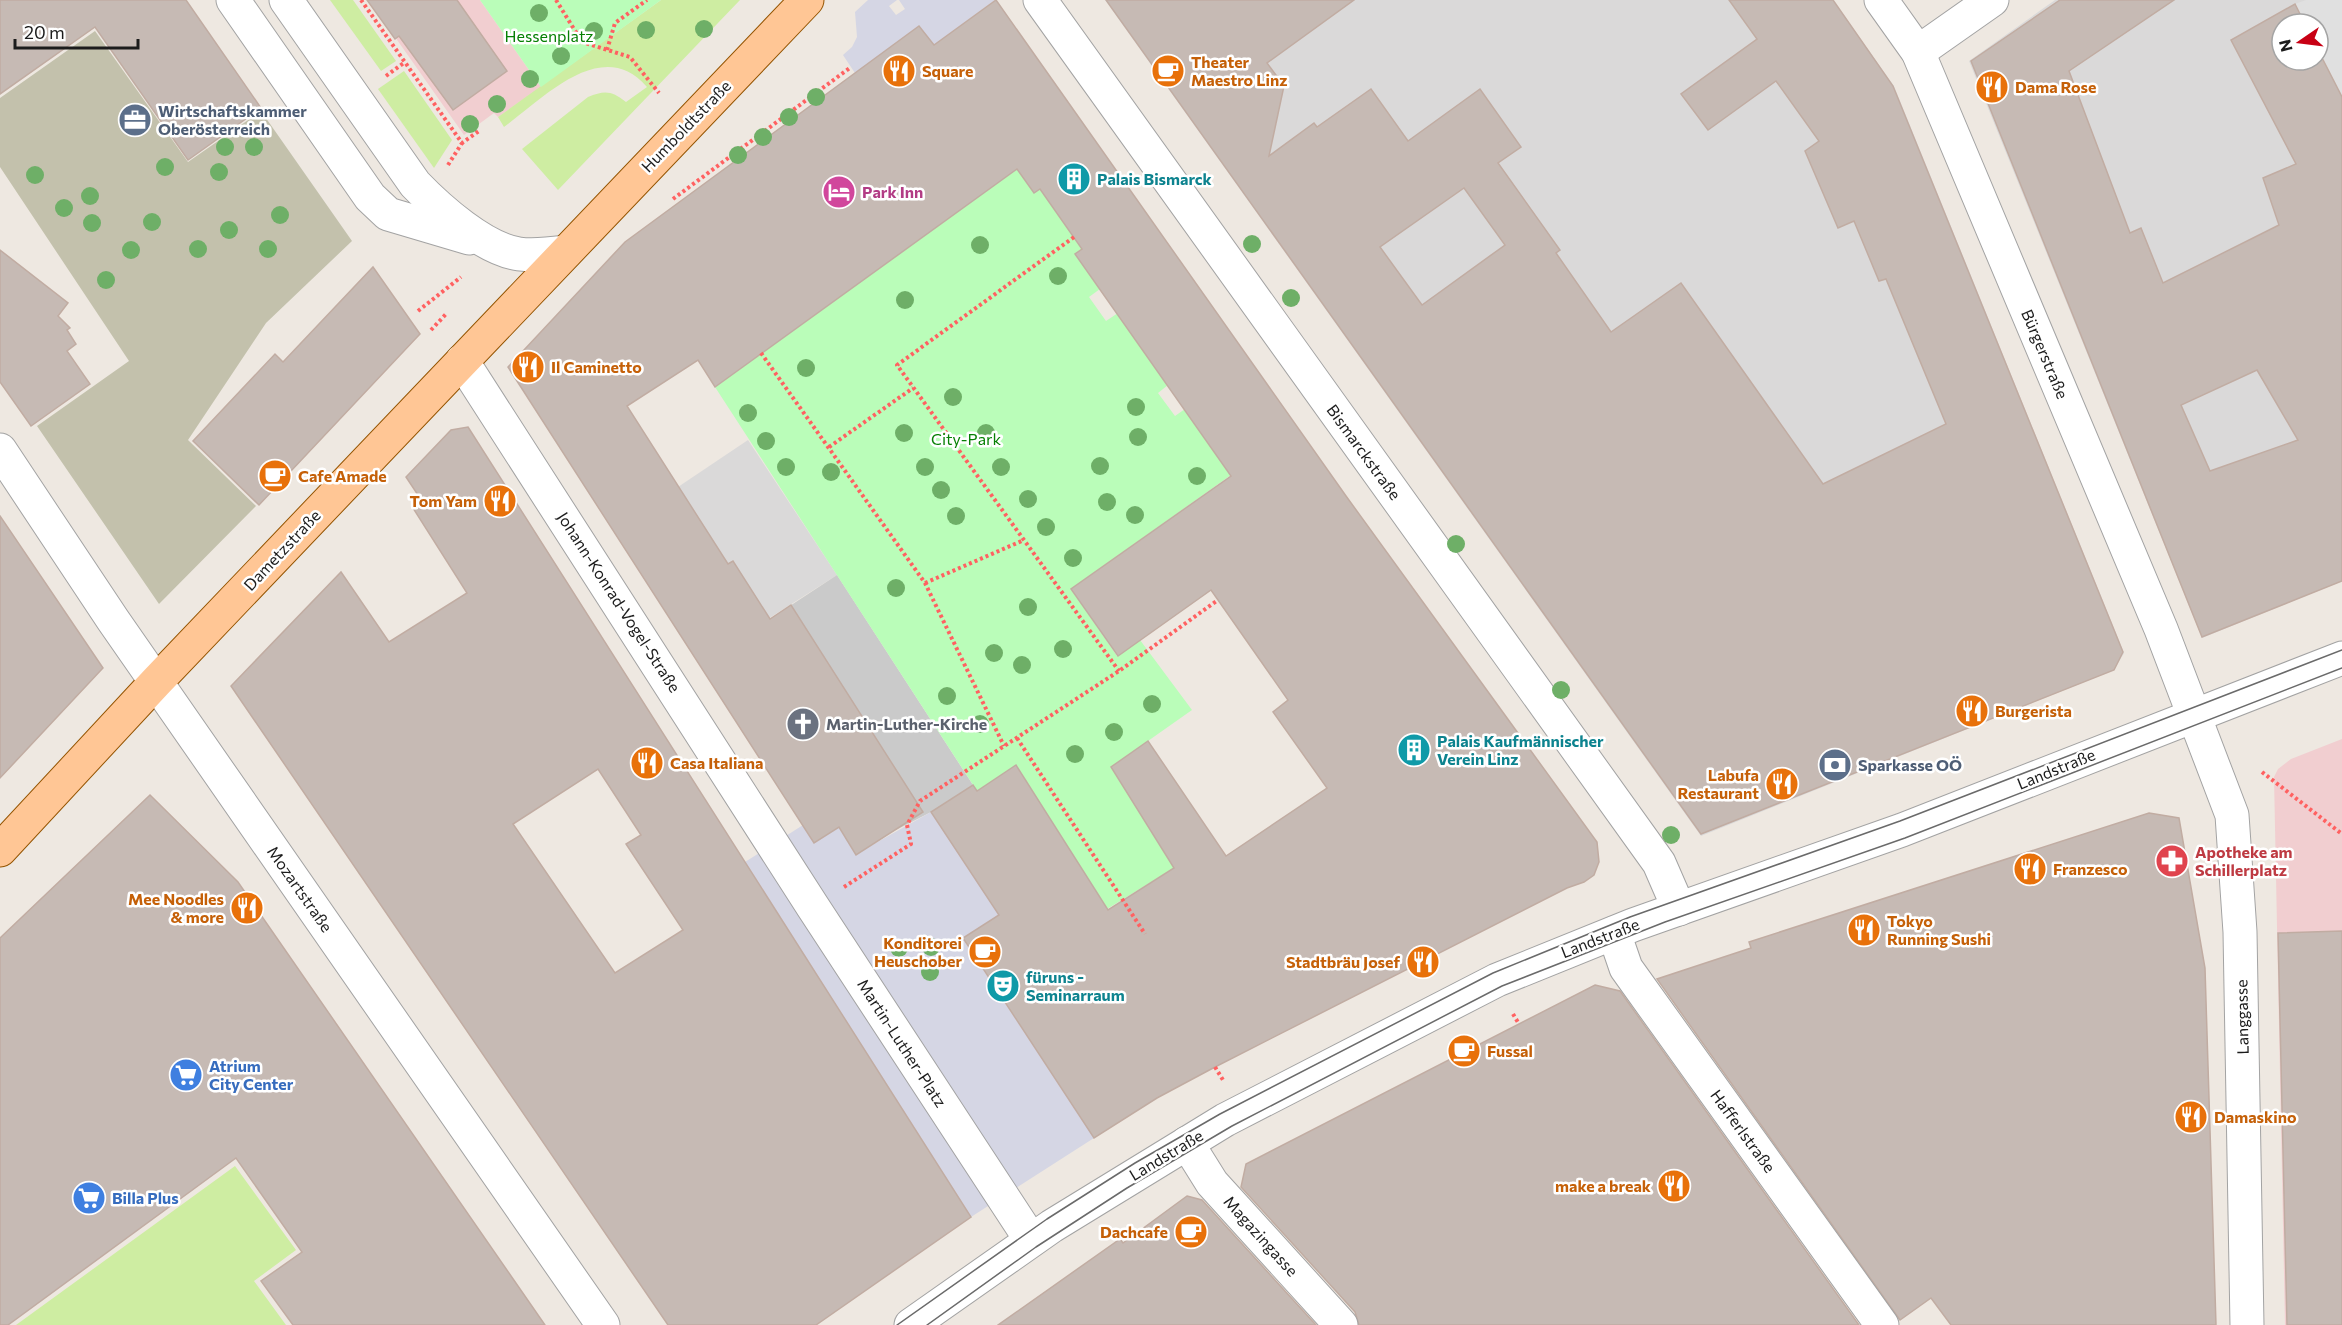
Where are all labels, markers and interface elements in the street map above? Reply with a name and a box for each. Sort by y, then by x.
scale bar [15,12,138,50]
north arrow [2270,12,2330,72]
text: 20 m [24,21,65,43]
park label: Hessenplatz [505,26,594,45]
text: N [2274,38,2296,54]
place label: Theater Maestro Linz [1191,52,1287,89]
restaurant icon: Square [881,53,917,89]
cafe icon: Theater Maestro Linz [1150,53,1186,89]
place label: Square [922,61,973,80]
restaurant icon: Dama Rose [1974,69,2010,105]
street label: Humboldtstraße [637,76,734,176]
place label: Dama Rose [2015,77,2096,96]
place label: Wirtschaftskammer Oberösterreich [158,101,307,138]
office icon: Wirtschaftskammer Oberösterreich [117,102,153,138]
building icon: Palais Bismarck [1056,161,1092,197]
place label: Palais Bismarck [1097,169,1213,188]
hotel icon: Park Inn [821,174,857,210]
place label: Park Inn [862,182,923,201]
street label: Bürgerstraße [2018,306,2073,401]
restaurant icon: Il Caminetto [510,349,546,385]
place label: Il Caminetto [551,357,642,376]
street label: Bismarckstraße [1323,400,1405,503]
park label: City-Park [931,429,1001,448]
cafe icon: Cafe Amade [257,458,293,494]
place label: Cafe Amade [298,466,387,485]
restaurant icon: Tom Yam [482,483,518,519]
place label: Tom Yam [410,491,477,510]
street label: Dametzstraße [239,505,324,594]
street label: Johann-Konrad-Vogel-Straße [554,508,685,695]
restaurant icon: Burgerista [1954,693,1990,729]
place label: Burgerista [1995,701,2072,720]
church icon: Martin-Luther-Kirche [785,706,821,742]
place label: Martin-Luther-Kirche [826,714,987,733]
place label: Palais Kaufmännischer Verein Linz [1437,731,1604,768]
building icon: Palais Kaufmännischer Verein Linz [1396,732,1432,768]
street label: Landstraße [2014,744,2098,793]
restaurant icon: Casa Italiana [629,745,665,781]
bank icon: Sparkasse OÖ [1817,747,1853,783]
place label: Casa Italiana [670,753,763,772]
place label: Sparkasse OÖ [1858,755,1962,774]
place label: Labufa Restaurant [1678,765,1759,802]
restaurant icon: Labufa Restaurant [1764,766,1800,802]
street label: Mozartstraße [264,842,337,935]
place label: Apotheke am Schillerplatz [2195,842,2293,879]
pharmacy icon: Apotheke am Schillerplatz [2154,843,2190,879]
restaurant icon: Franzesco [2012,851,2048,887]
place label: Franzesco [2053,859,2128,878]
place label: Mee Noodles & more [128,889,224,926]
restaurant icon: Mee Noodles & more [229,890,265,926]
place label: Tokyo Running Sushi [1887,911,1991,948]
restaurant icon: Tokyo Running Sushi [1846,912,1882,948]
street label: Landstraße [1558,914,1642,961]
place label: Konditorei Heuschober [874,933,962,970]
cafe icon: Konditorei Heuschober [967,934,1003,970]
restaurant icon: Stadtbräu Josef [1405,944,1441,980]
place label: Stadtbräu Josef [1286,952,1400,971]
place label: füruns - Seminarraum [1026,967,1125,1004]
theatre icon: füruns - Seminarraum [985,968,1021,1004]
street label: Martin-Luther-Platz [854,975,951,1110]
street label: Langgasse [2231,979,2252,1055]
cafe icon: Fussal [1446,1033,1482,1069]
place label: Fussal [1487,1041,1533,1060]
place label: Atrium City Center [209,1056,294,1093]
supermarket icon: Atrium City Center [168,1057,204,1093]
street label: Hafferlstraße [1707,1086,1780,1176]
restaurant icon: Damaskino [2173,1099,2209,1135]
place label: Damaskino [2214,1107,2297,1126]
street label: Landstraße [1126,1125,1206,1184]
restaurant icon: make a break [1656,1168,1692,1204]
place label: make a break [1555,1176,1652,1195]
supermarket icon: Billa Plus [71,1180,107,1216]
place label: Billa Plus [112,1188,179,1207]
street label: Magazingasse [1220,1192,1302,1280]
cafe icon: Dachcafe [1173,1214,1209,1250]
place label: Dachcafe [1100,1222,1168,1241]

